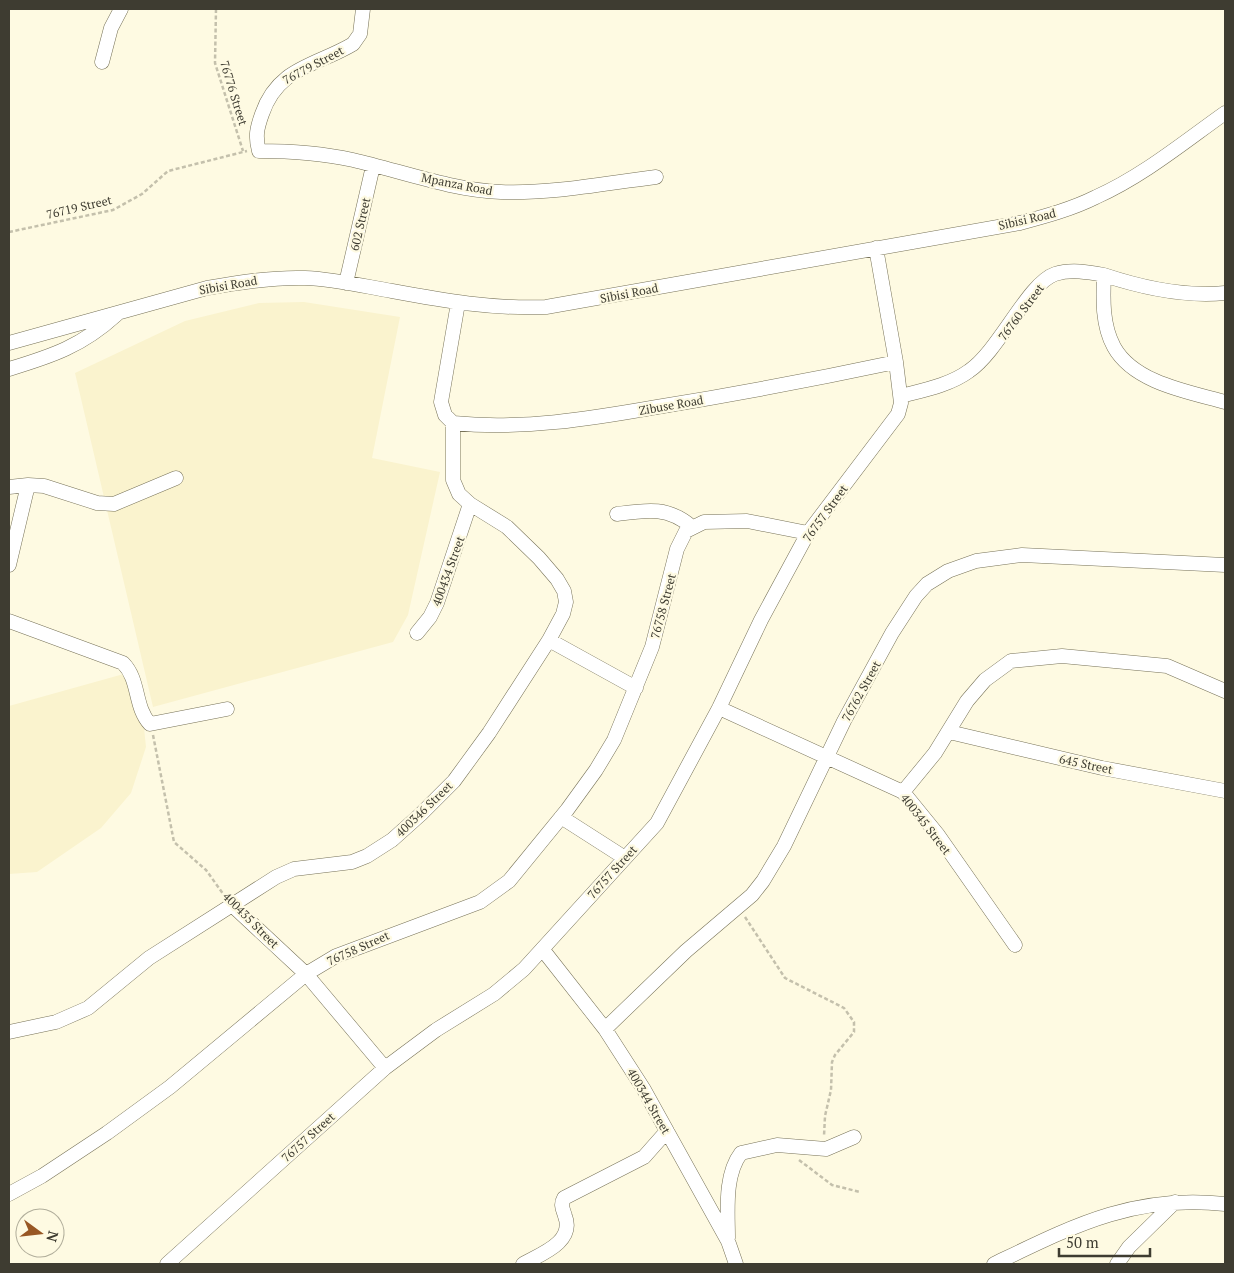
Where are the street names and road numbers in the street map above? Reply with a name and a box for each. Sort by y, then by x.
street label: 76779 Street [280,42,347,87]
street label: 76776 Street [217,59,251,128]
street label: Mpanza Road [420,170,494,198]
street label: 76719 Street [45,192,114,222]
street label: 602 Street [347,195,374,252]
street label: Sibisi Road [997,205,1058,233]
street label: Sibisi Road [198,272,259,297]
street label: Sibisi Road [599,280,660,306]
street label: 76760 Street [995,280,1047,343]
street label: Zibuse Road [638,392,705,418]
street label: 76757 Street [799,481,851,544]
street label: 400434 Street [428,533,468,608]
street label: 76758 Street [647,571,679,640]
street label: 76762 Street [838,658,884,724]
street label: 645 Street [1058,751,1115,777]
street label: 400346 Street [392,778,456,840]
street label: 400345 Street [898,790,955,858]
street label: 76757 Street [584,842,640,902]
street label: 400435 Street [220,889,283,952]
street label: 76758 Street [324,927,392,968]
street label: 400344 Street [624,1066,674,1137]
street label: 76757 Street [278,1109,338,1165]

